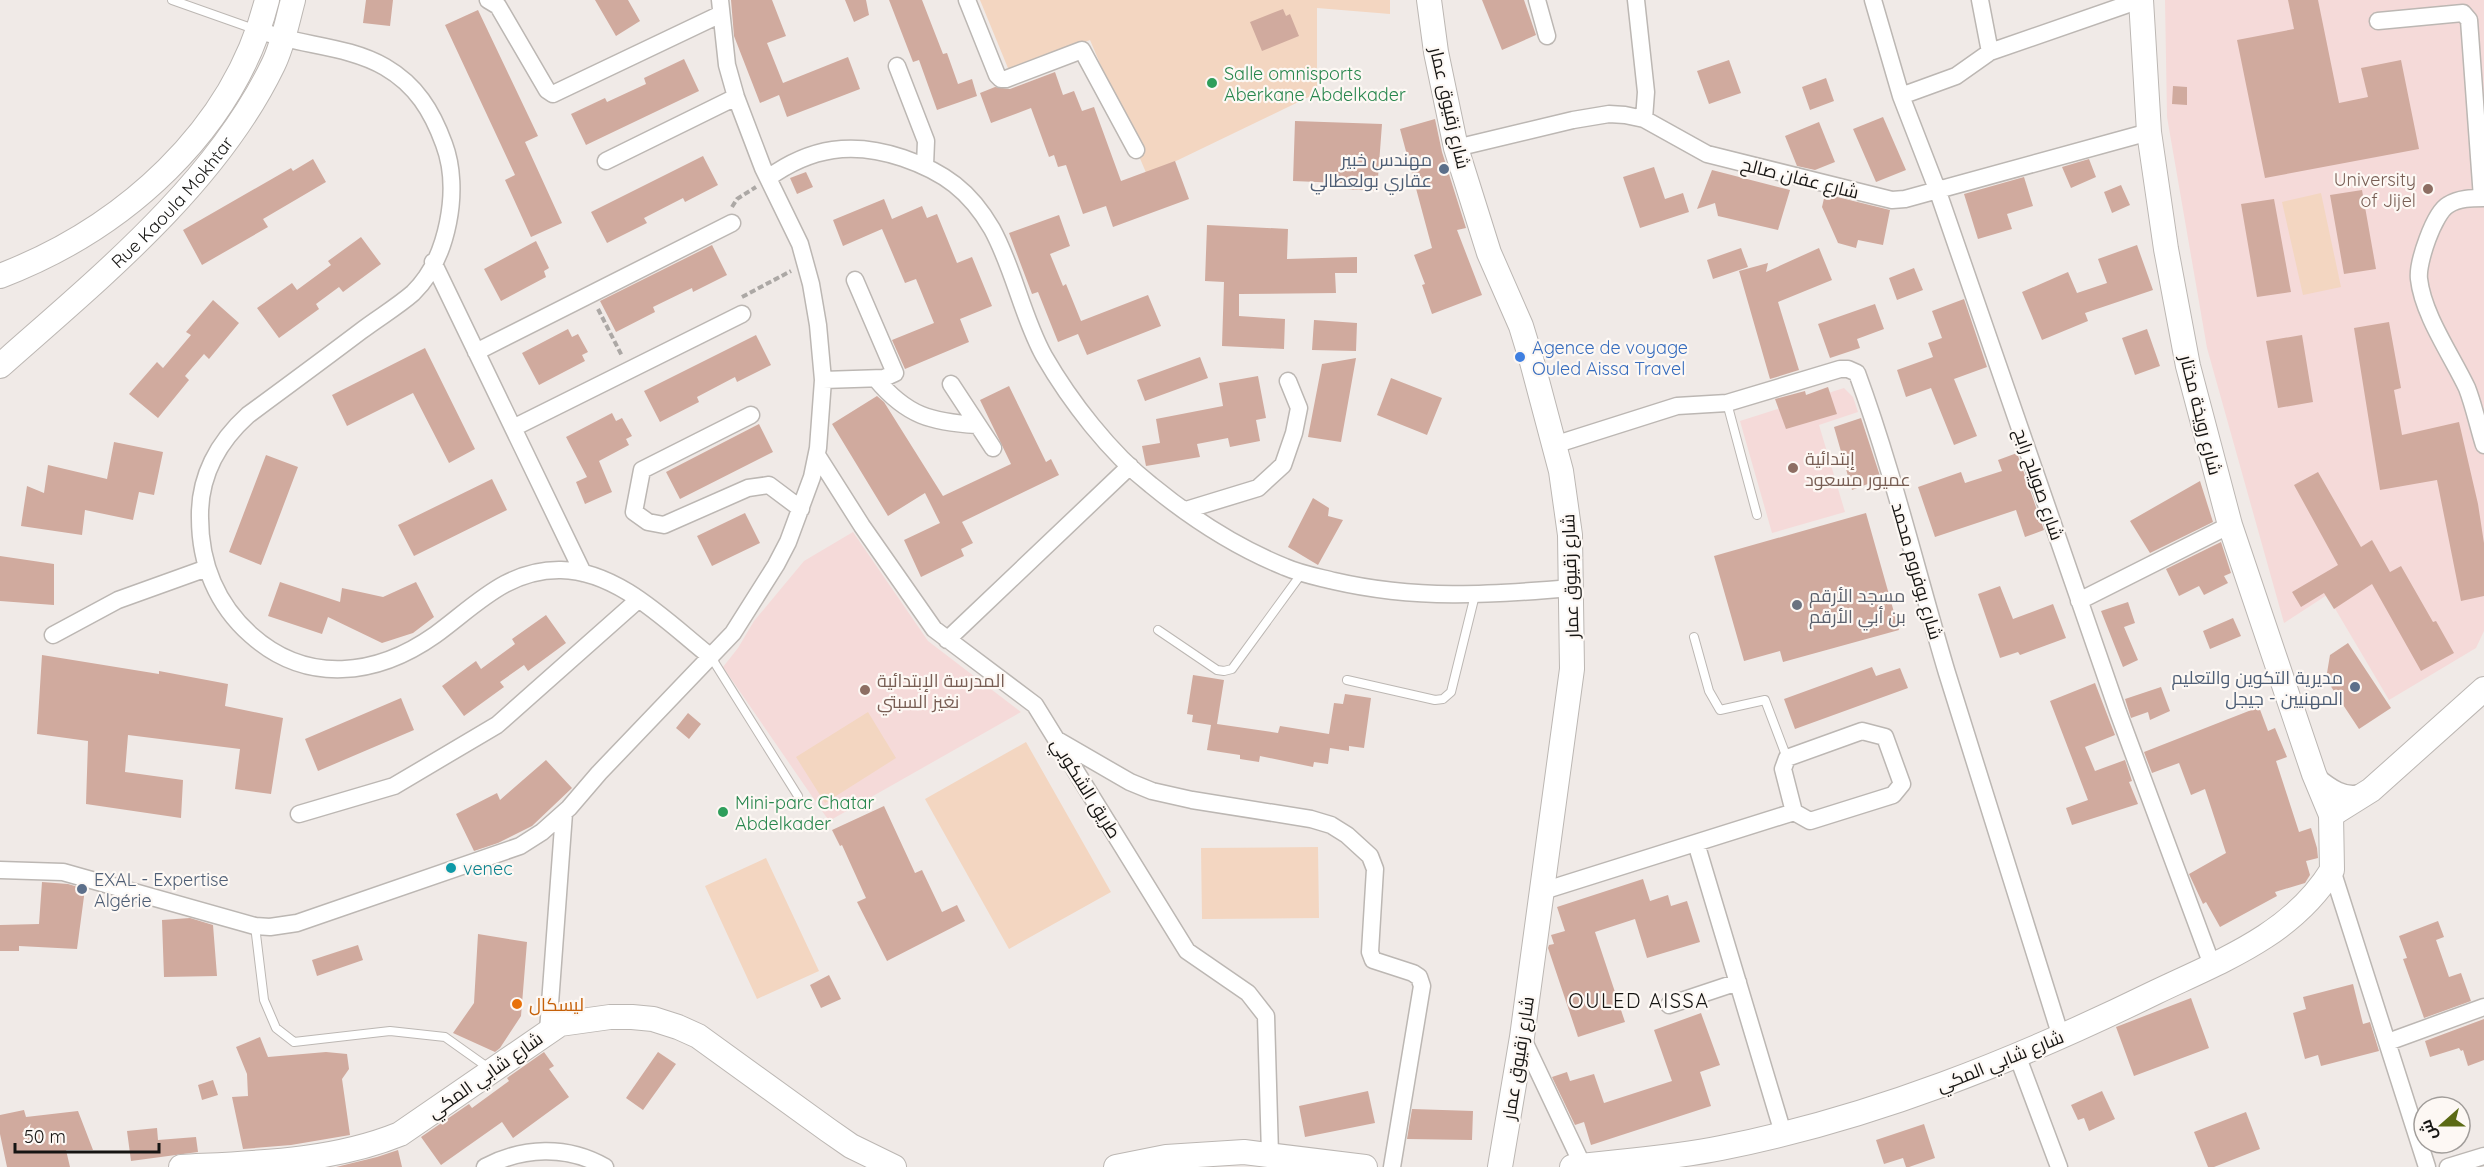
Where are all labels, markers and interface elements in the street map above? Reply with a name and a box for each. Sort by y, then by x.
street label: شارع زقيوق عمار [1424,44,1475,171]
place label: Salle omnisports Aberkane Abdelkader [1224,62,1406,106]
marker: Salle omnisports Aberkane Abdelkader [1205,76,1219,90]
street label: Rue Kaoula Mokhtar [106,131,238,273]
place label: مهندس خبير عقاري بولعطالي [1310,148,1432,195]
street label: شارع عفان صالح [1739,152,1861,205]
marker: مهندس خبير عقاري بولعطالي [1437,162,1451,176]
place label: University of Jijel [2334,168,2416,212]
marker: University of Jijel [2421,182,2435,196]
place label: Agence de voyage Ouled Aissa Travel [1532,336,1688,380]
marker: Agence de voyage Ouled Aissa Travel [1513,350,1527,364]
street label: شارع رويخة مختار [2174,352,2227,478]
street label: شارع صويلح رابح [2008,425,2069,543]
place label: إبتدائية عميور مسعود [1805,447,1911,491]
marker: إبتدائية عميور مسعود [1786,461,1800,475]
street label: شارع بوفروم محمد [1885,500,1948,642]
street label: شارع زقيوق عمار [1556,513,1585,640]
place label: مسجد الأرقم بن أبي الأرقم [1809,584,1906,631]
marker: مسجد الأرقم بن أبي الأرقم [1790,598,1804,612]
place label: مديرية التكوين والتعليم المهنيين - جيجل [2171,666,2343,710]
place label: المدرسة الإبتدائية نغيز السبتي [877,669,1005,716]
marker: مديرية التكوين والتعليم المهنيين - جيجل [2348,680,2362,694]
marker: المدرسة الإبتدائية نغيز السبتي [858,683,872,697]
street label: طريق الشكوبي [1043,733,1126,844]
place label: Mini-parc Chatar Abdelkader [735,791,874,835]
marker: Mini-parc Chatar Abdelkader [716,805,730,819]
place label: venec [463,857,513,880]
marker: venec [444,861,458,875]
place label: EXAL - Expertise Algérie [94,868,229,912]
marker: EXAL - Expertise Algérie [75,882,89,896]
district label: OULED AISSA [1568,988,1710,1013]
place label: ليسكال [529,993,584,1016]
street label: شارع زقيوق عمار [1497,995,1540,1122]
marker: ليسكال [510,997,524,1011]
street label: شارع شابي المكي [1933,1025,2068,1100]
street label: شارع شابي المكي [423,1027,549,1126]
north arrow [2412,1095,2472,1155]
scale bar [15,1116,159,1154]
text: ش [2415,1117,2441,1144]
text: 50 m [24,1125,66,1148]

